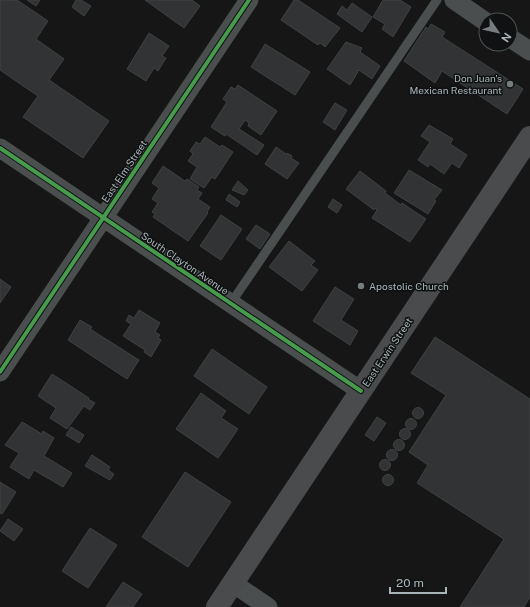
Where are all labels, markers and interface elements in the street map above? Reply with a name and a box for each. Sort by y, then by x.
north arrow [478,12,518,52]
text: N [499,31,514,45]
place label: Don Juan's Mexican Restaurant [410,72,502,96]
marker: Don Juan's Mexican Restaurant [505,79,515,89]
street label: East Elm Street [99,138,149,204]
street label: South Clayton Avenue [139,229,231,297]
place label: Apostolic Church [369,280,449,292]
marker: Apostolic Church [356,281,366,291]
street label: East Erwin Street [359,315,415,389]
scale bar [390,569,446,595]
text: 20 m [396,576,424,590]

